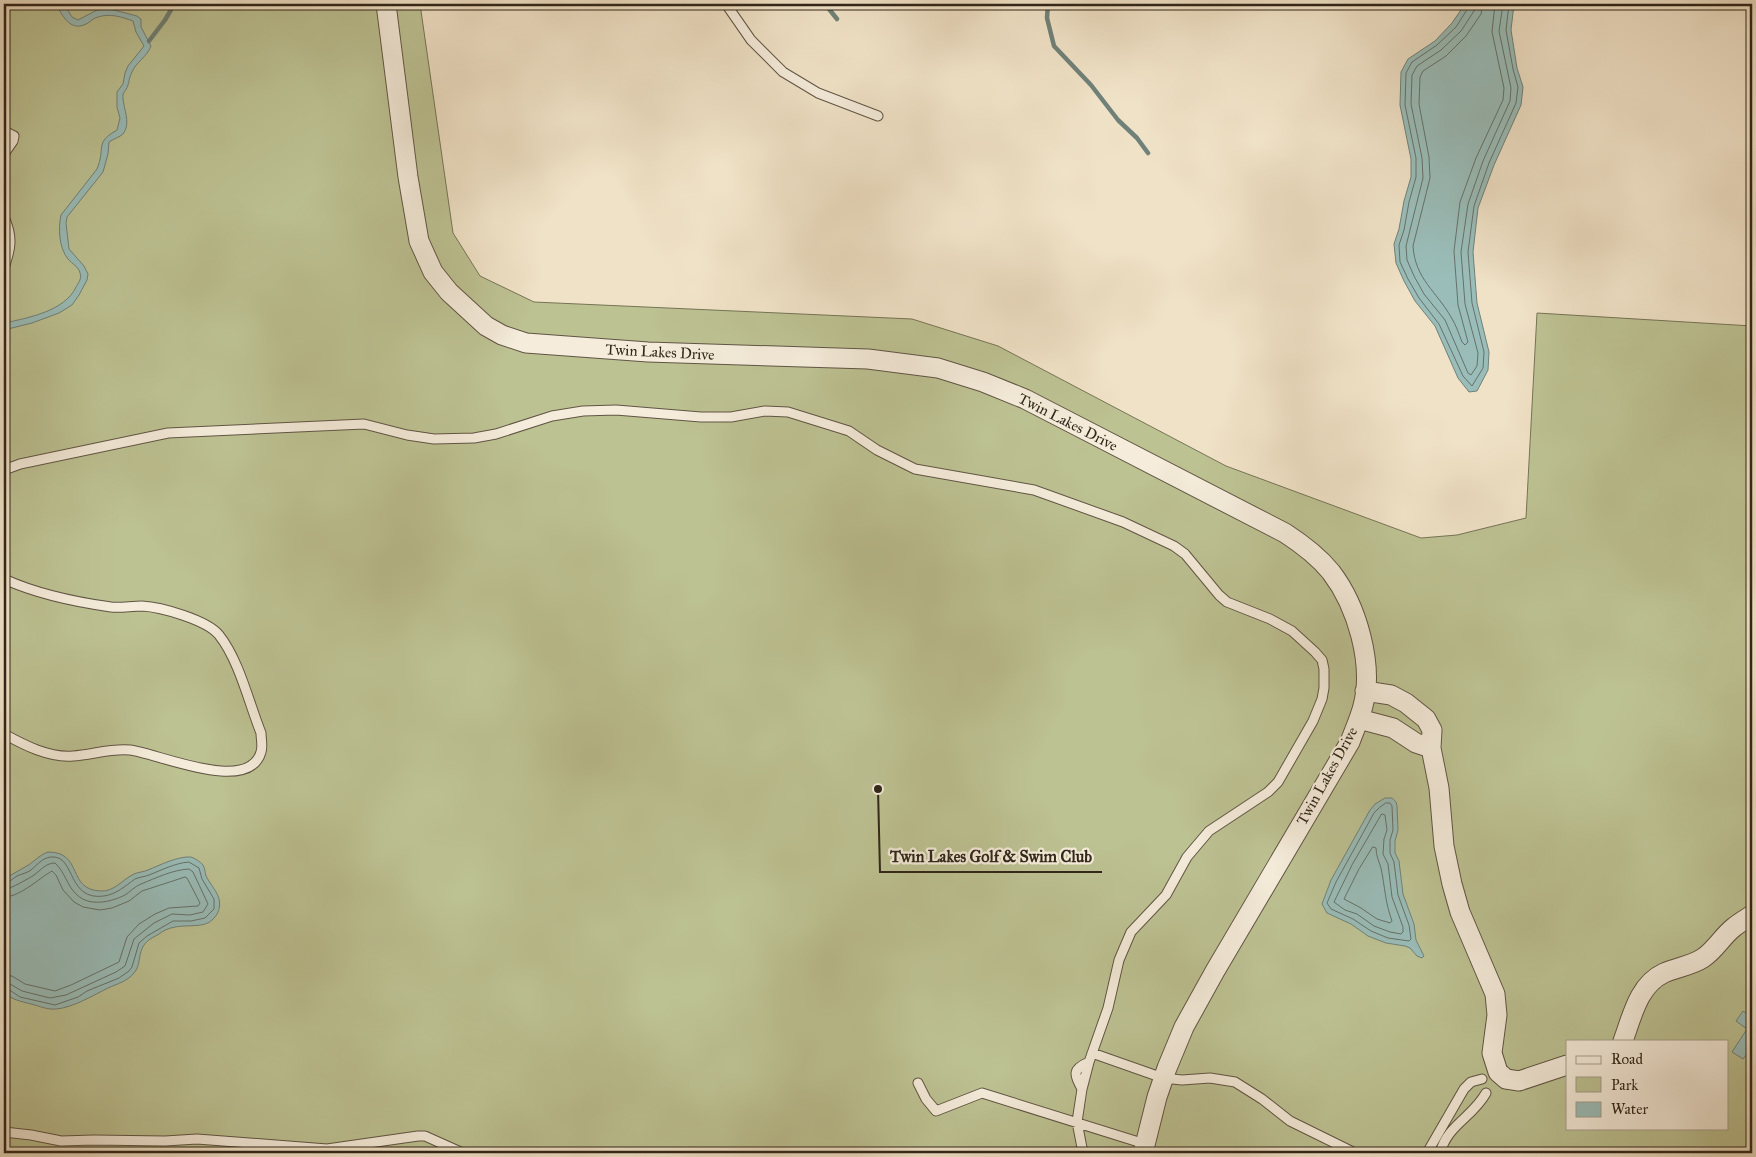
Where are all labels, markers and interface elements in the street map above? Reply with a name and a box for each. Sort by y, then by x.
street label: Twin Lakes Drive [605,340,715,364]
street label: Twin Lakes Drive [1015,389,1121,455]
street label: Twin Lakes Drive [1293,724,1361,828]
callout: Twin Lakes Golf & Swim Club [880,841,1102,872]
text: Twin Lakes Golf & Swim Club [889,847,1092,866]
legend [1566,1040,1728,1130]
text: Road [1611,1050,1643,1068]
text: Park [1611,1076,1638,1094]
text: Water [1611,1100,1648,1118]

